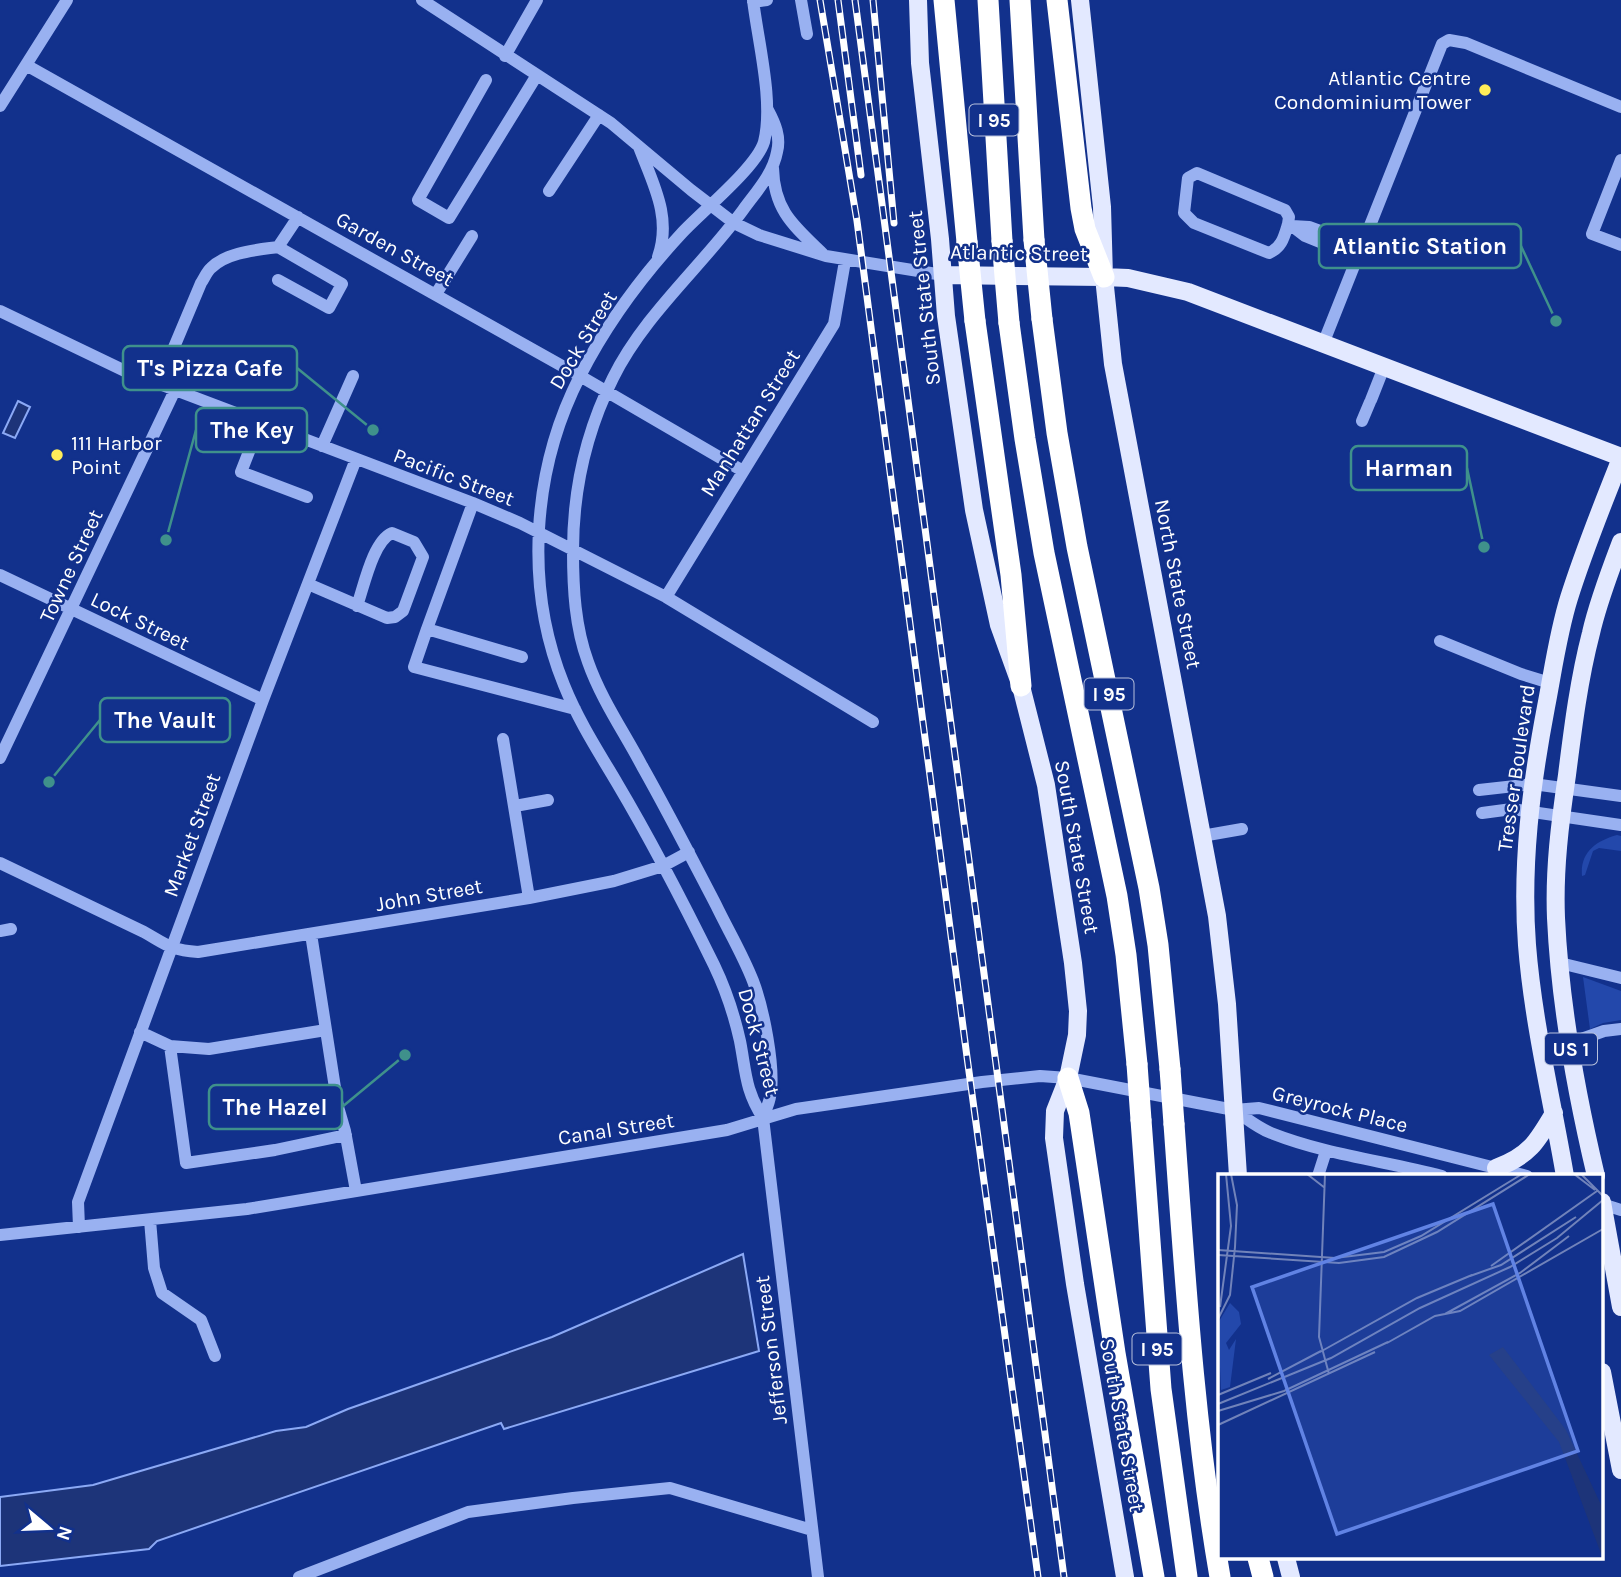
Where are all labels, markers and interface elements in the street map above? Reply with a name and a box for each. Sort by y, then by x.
place label: Atlantic Centre Condominium Tower [1274,66,1471,114]
marker: Atlantic Centre Condominium Tower [1477,82,1493,98]
road number: I 95 [970,104,1018,136]
street label: Garden Street [332,207,458,291]
street label: South State Street [903,209,945,387]
callout: Atlantic Station [1319,224,1521,268]
text: Atlantic Station [1333,233,1507,260]
street label: Atlantic Street [950,240,1088,266]
street label: Dock Street [544,286,622,394]
street label: Manhattan Street [695,345,805,501]
callout: T's Pizza Cafe [123,346,297,390]
text: T's Pizza Cafe [137,355,283,382]
callout: The Key [196,408,307,452]
text: The Key [210,417,294,444]
place label: 111 Harbor Point [71,431,162,479]
street label: Pacific Street [390,443,518,511]
callout: Harman [1351,446,1467,490]
marker: 111 Harbor Point [49,447,65,463]
text: Harman [1365,455,1453,482]
street label: North State Street [1150,497,1206,671]
street label: Towne Street [34,506,108,626]
street label: Lock Street [87,587,193,655]
road number: I 95 [1084,678,1134,709]
street label: Tresser Boulevard [1492,683,1540,853]
callout: The Vault [100,698,230,742]
text: The Vault [114,707,216,734]
street label: South State Street [1050,758,1104,936]
street label: Market Street [158,770,226,900]
street label: John Street [374,874,484,916]
street label: Dock Street [733,985,785,1099]
road number: US 1 [1545,1034,1597,1064]
street label: Greyrock Place [1270,1081,1410,1137]
callout: The Hazel [209,1085,342,1129]
text: The Hazel [223,1094,327,1121]
street label: Canal Street [556,1108,676,1150]
inset map [1218,1174,1604,1560]
street label: Jefferson Street [750,1274,792,1426]
road number: I 95 [1132,1334,1182,1364]
street label: South State Street [1095,1336,1149,1514]
north arrow [14,1493,84,1563]
text: N [52,1523,77,1543]

